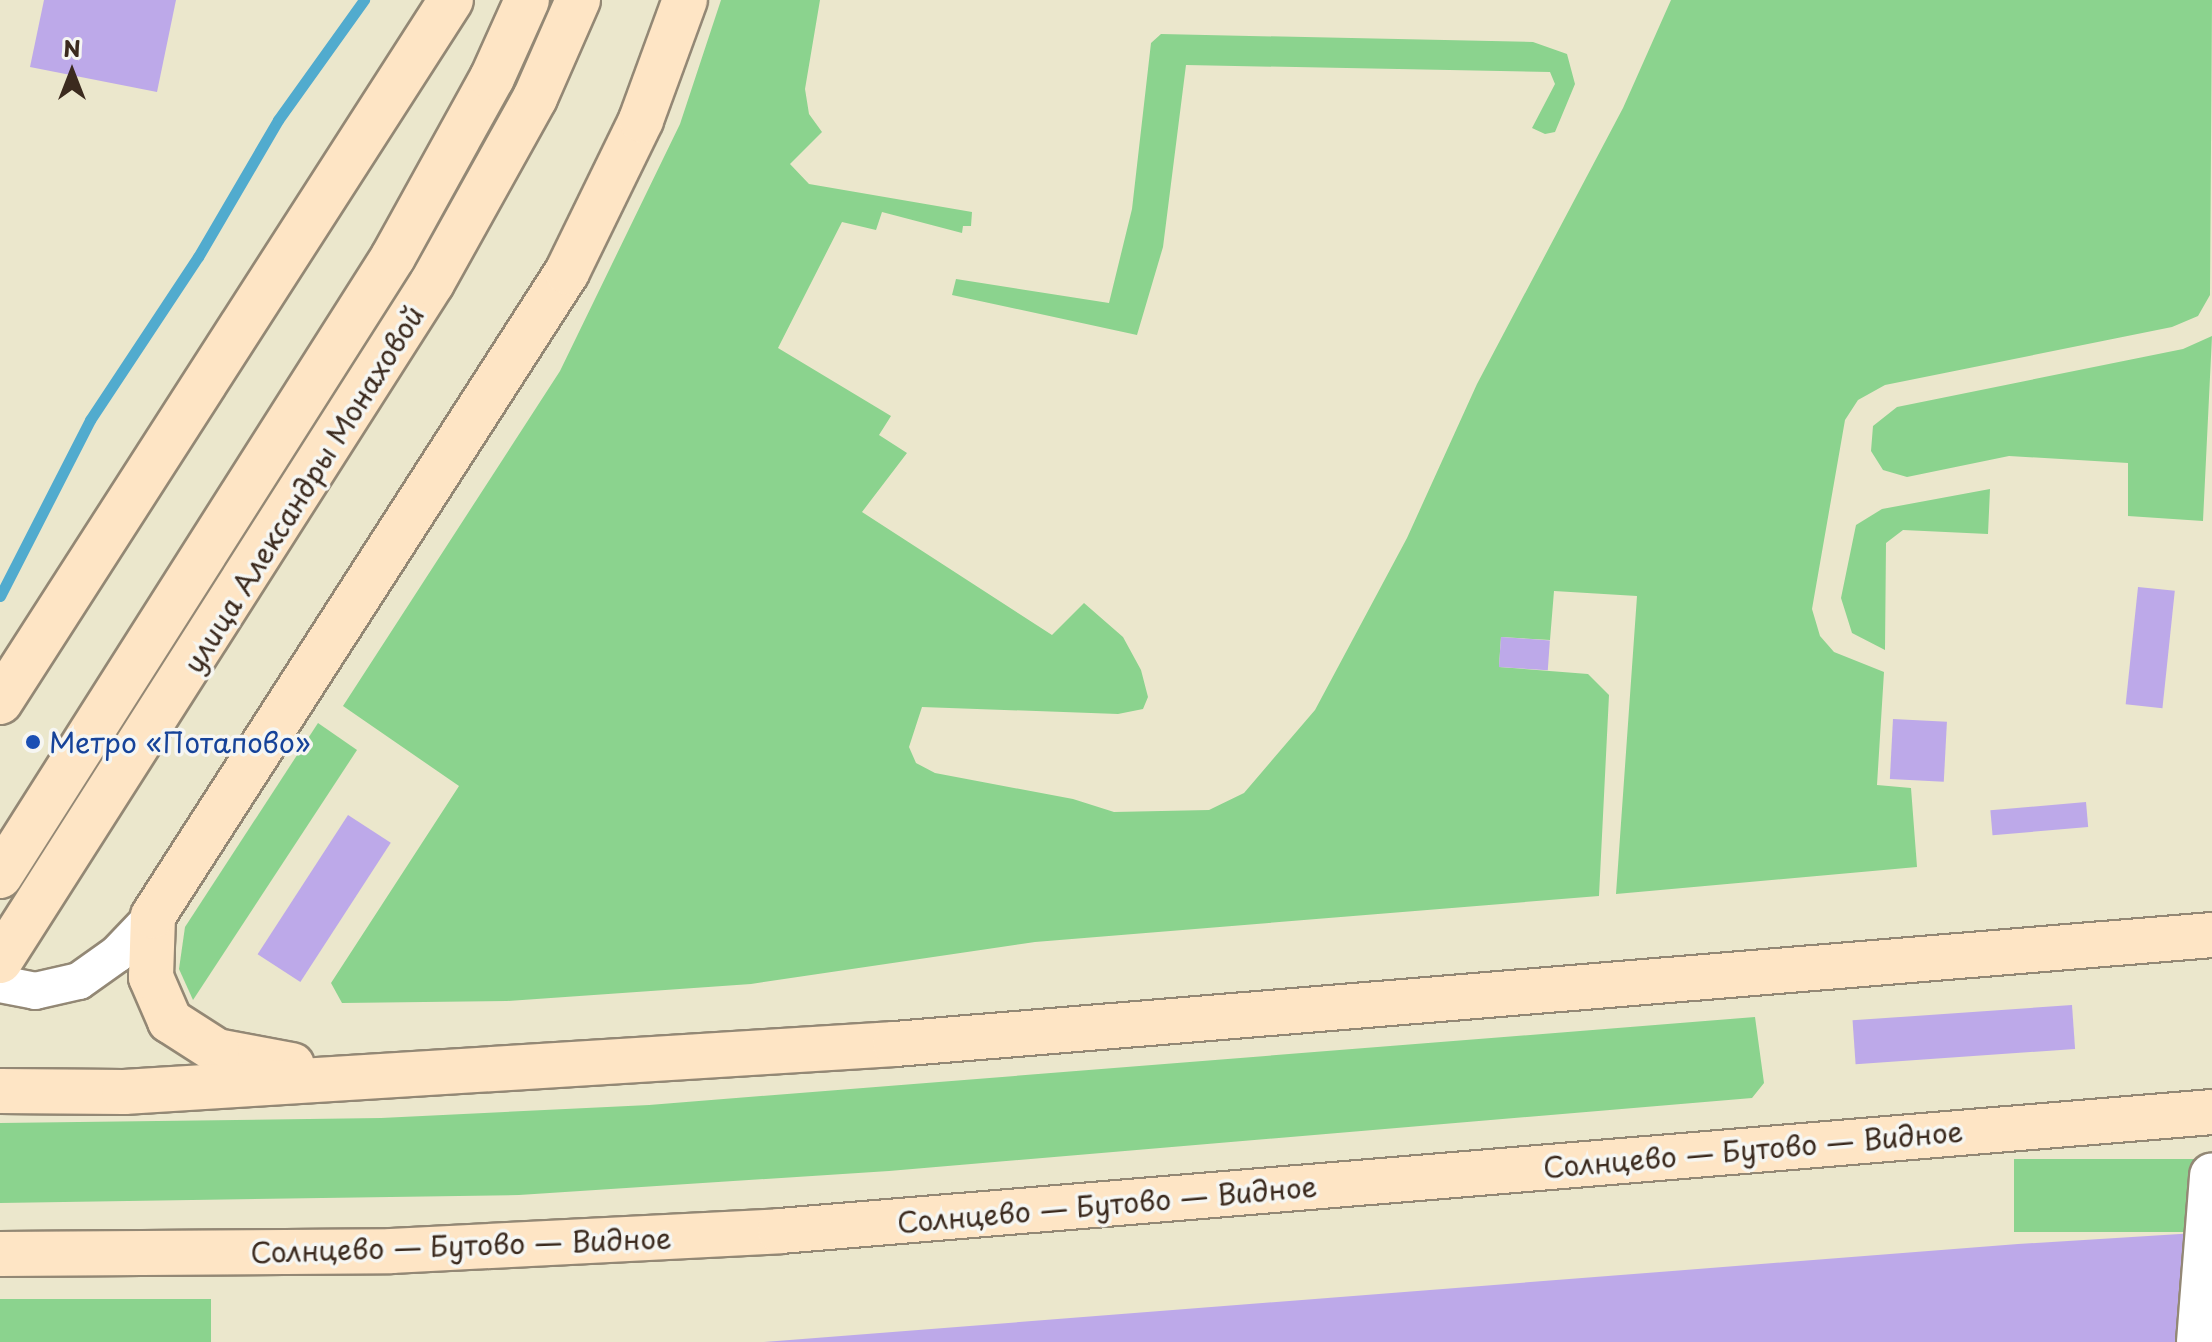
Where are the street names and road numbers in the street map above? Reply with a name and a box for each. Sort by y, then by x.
street label: улица Александры Монаховой [175,299,431,679]
street label: Солнцево — Бутово — Видное [1541,1114,1965,1184]
street label: Солнцево — Бутово — Видное [895,1169,1319,1239]
street label: Солнцево — Бутово — Видное [250,1221,672,1269]

